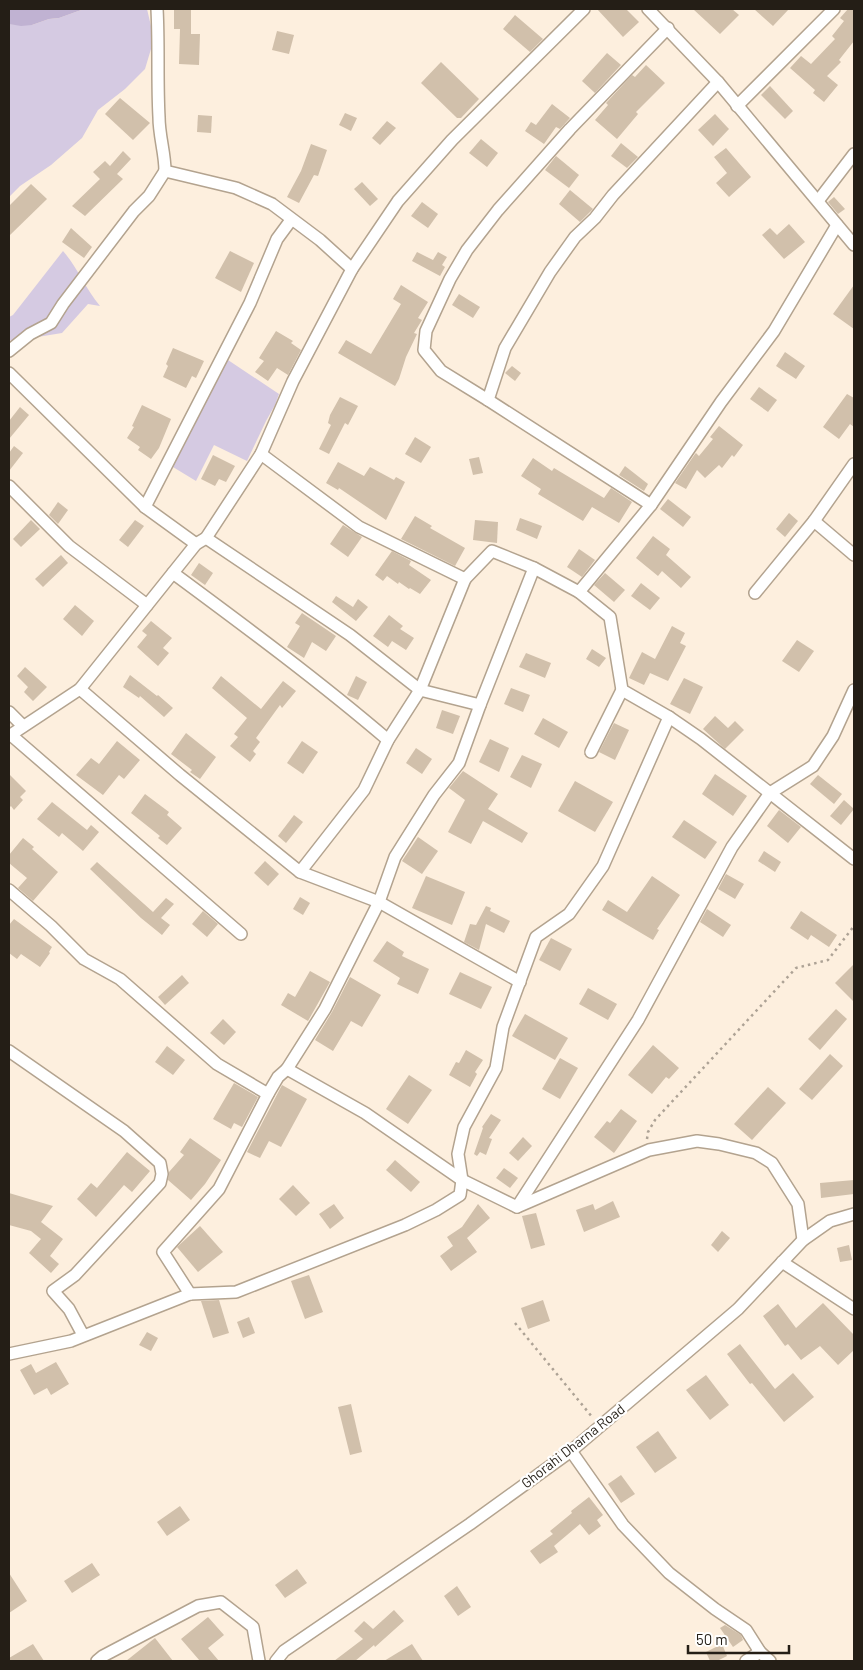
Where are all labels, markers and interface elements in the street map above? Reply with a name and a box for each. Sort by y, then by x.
street label: Ghorahi Dharna Road [518,1400,628,1491]
scale bar [688,1622,789,1654]
text: 50 m [696,1630,728,1648]

